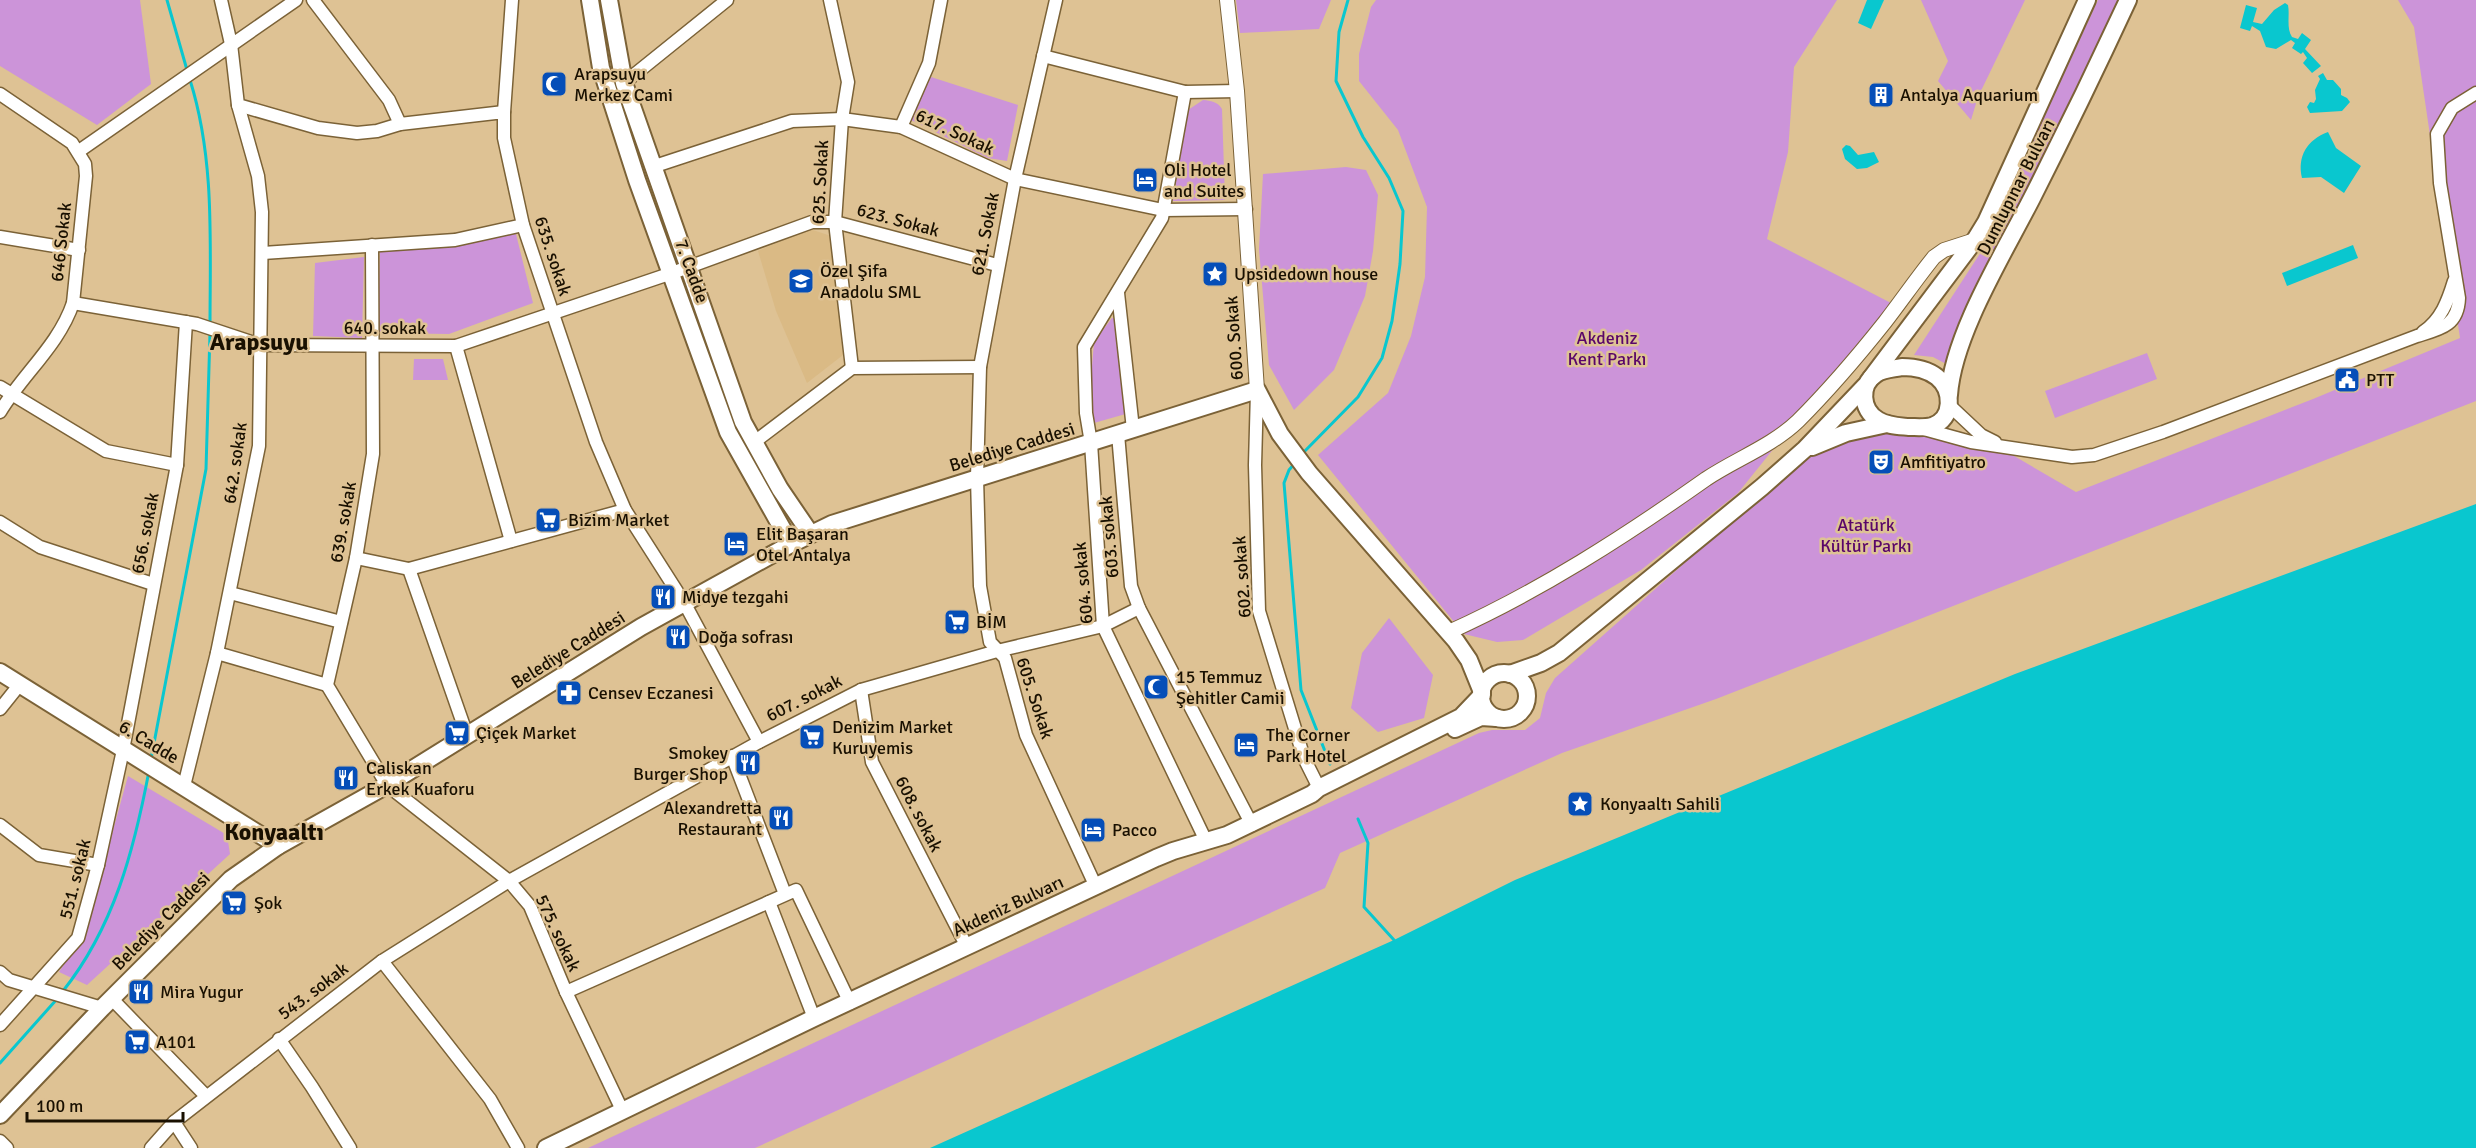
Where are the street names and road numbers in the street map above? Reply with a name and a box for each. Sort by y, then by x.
street label: 617. Sokak [912,104,998,160]
street label: Dumlupınar Bulvarı [1972,115,2060,259]
street label: 625. Sokak [807,139,833,225]
street label: 621. Sokak [966,190,1004,278]
street label: 623. Sokak [854,198,942,242]
street label: 646 Sokak [46,201,76,283]
street label: 635. sokak [530,213,576,299]
street label: 7. Cadde [670,236,714,306]
street label: 600. Sokak [1220,295,1248,381]
street label: 640. sokak [344,317,426,339]
street label: Belediye Caddesi [947,417,1077,477]
street label: 642. sokak [218,421,252,505]
street label: 639. sokak [325,480,361,564]
street label: 656. sokak [126,491,164,575]
street label: 603. sokak [1094,495,1124,579]
street label: 602. sokak [1228,535,1256,619]
street label: 604. sokak [1068,541,1098,625]
street label: Belediye Caddesi [507,606,629,694]
street label: 605. Sokak [1011,654,1059,742]
street label: 607. sokak [762,670,846,726]
street label: 6. Cadde [115,715,183,769]
street label: 608. sokak [891,772,947,856]
street label: 551. sokak [54,836,96,922]
street label: Belediye Caddesi [107,867,215,975]
street label: Akdeniz Bulvarı [949,871,1067,941]
street label: 575. sokak [531,891,585,975]
street label: 543. sokak [274,957,352,1025]

